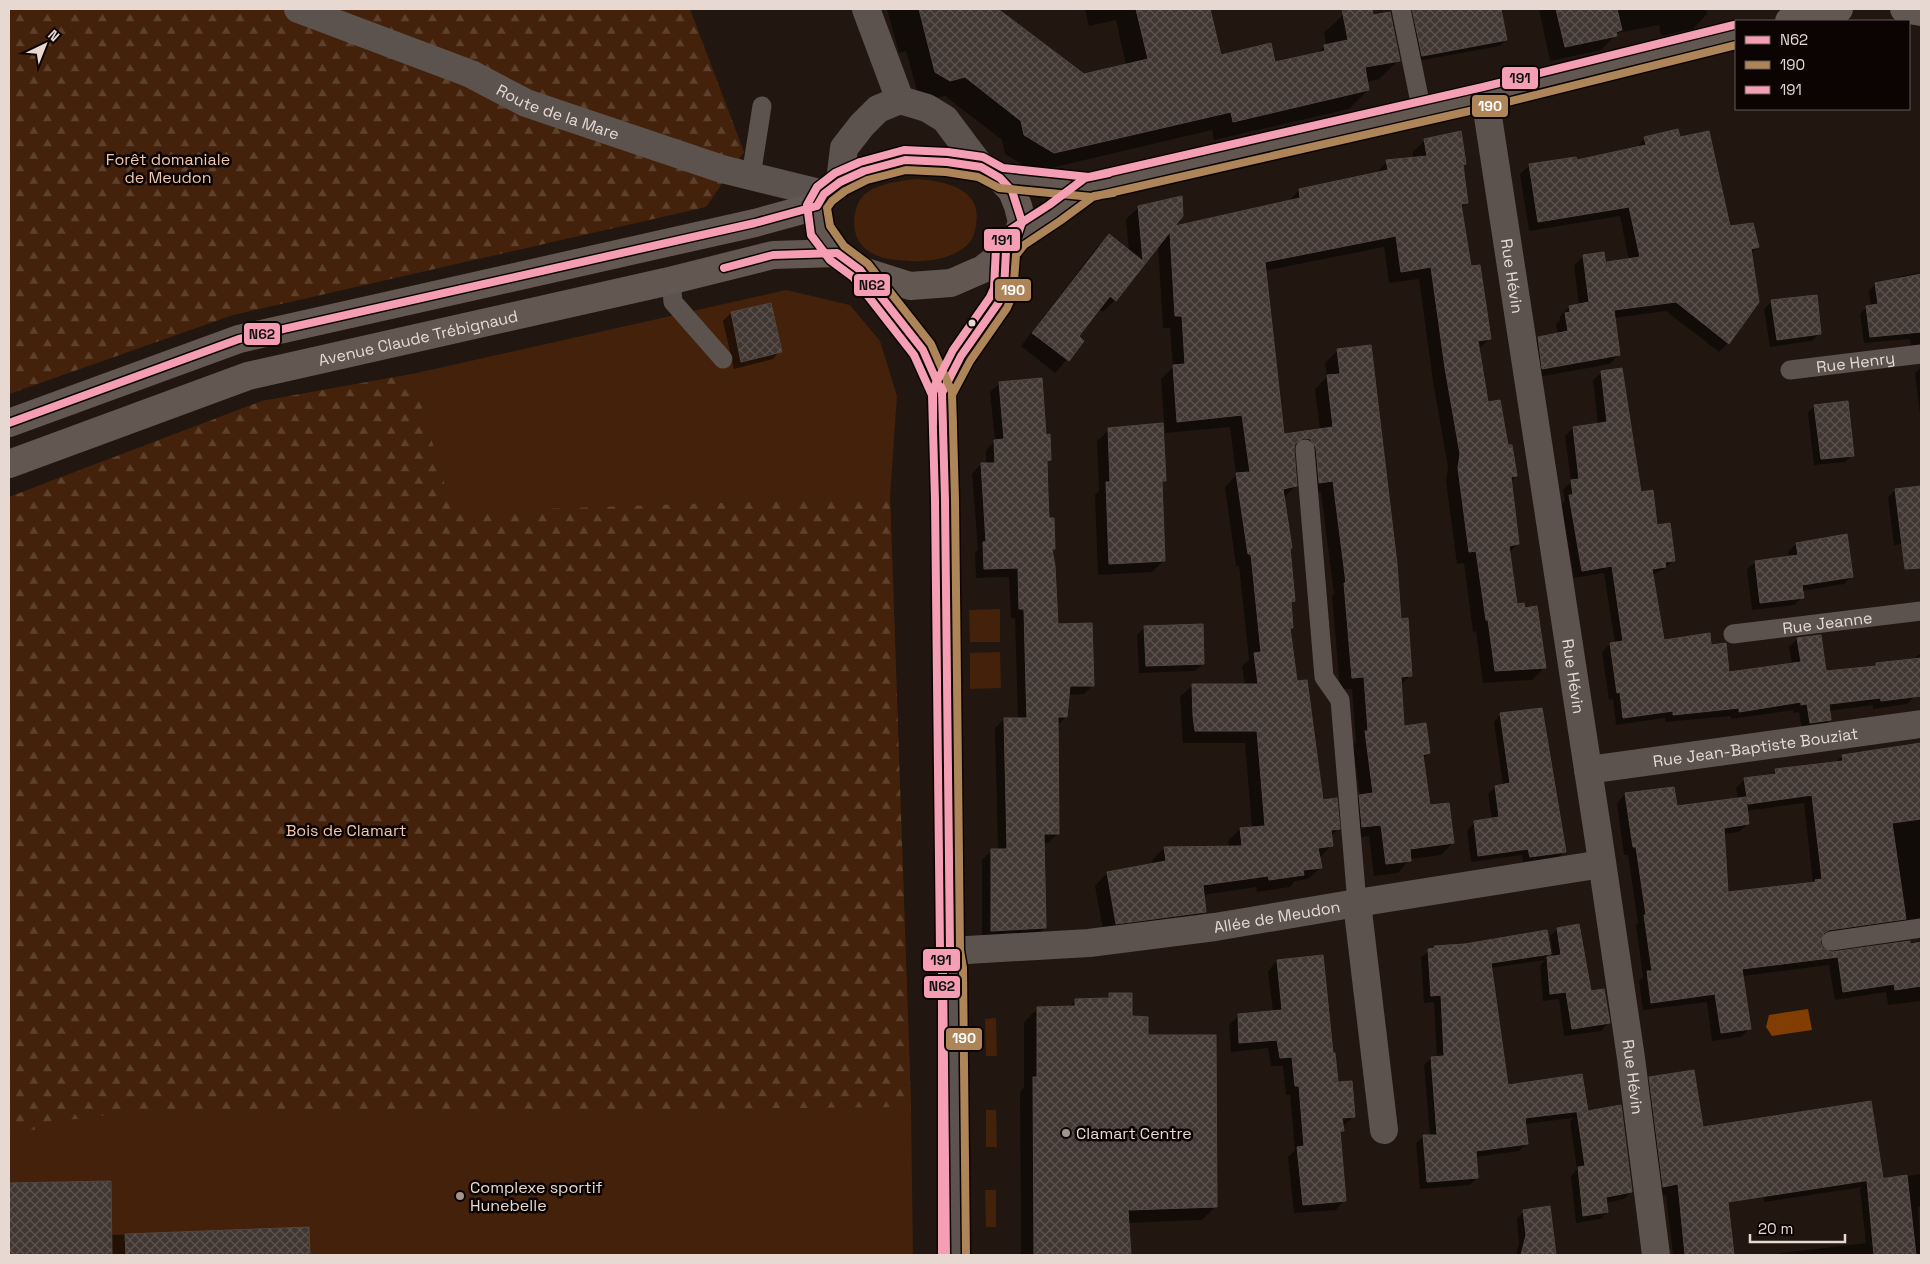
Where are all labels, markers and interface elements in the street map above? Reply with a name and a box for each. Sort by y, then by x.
north arrow [20,20,70,70]
legend [1735,20,1910,110]
text: N [44,26,63,45]
text: N62 [1780,30,1808,49]
text: 190 [1780,55,1805,74]
line badge: 191 [1501,66,1539,90]
text: 191 [1509,69,1531,87]
street label: Route de la Mare [493,79,622,144]
text: 191 [1780,80,1802,99]
line badge: 190 [1471,94,1509,118]
text: 190 [1478,97,1502,115]
park label: Forêt domaniale de Meudon [106,149,230,188]
line badge: 191 [983,228,1021,252]
text: 191 [991,231,1013,249]
street label: Rue Hévin [1496,237,1529,315]
line badge: N62 [853,273,891,297]
text: N62 [859,276,885,294]
line badge: 190 [994,278,1032,302]
text: 190 [1001,281,1025,299]
street label: Avenue Claude Trébignaud [316,305,520,370]
unlabelled marker [967,318,977,328]
line badge: N62 [243,322,281,346]
text: N62 [249,325,275,343]
street label: Rue Henry [1815,347,1896,377]
street label: Rue Jeanne [1781,607,1873,638]
street label: Rue Hévin [1558,637,1590,715]
street label: Rue Jean-Baptiste Bouziat [1651,722,1859,771]
park label: Bois de Clamart [286,820,406,841]
street label: Allée de Meudon [1212,896,1342,938]
line badge: 191 [922,948,961,972]
text: 191 [930,951,952,969]
line badge: N62 [923,975,961,999]
text: N62 [929,977,955,995]
line badge: 190 [945,1027,983,1051]
text: 190 [952,1029,976,1047]
street label: Rue Hévin [1618,1038,1649,1116]
place label: Clamart Centre [1076,1123,1192,1144]
marker: Clamart Centre [1060,1127,1072,1139]
place label: Complexe sportif Hunebelle [470,1177,603,1216]
marker: Complexe sportif Hunebelle [454,1190,466,1202]
scale bar [1750,1212,1845,1244]
text: 20 m [1758,1219,1793,1238]

